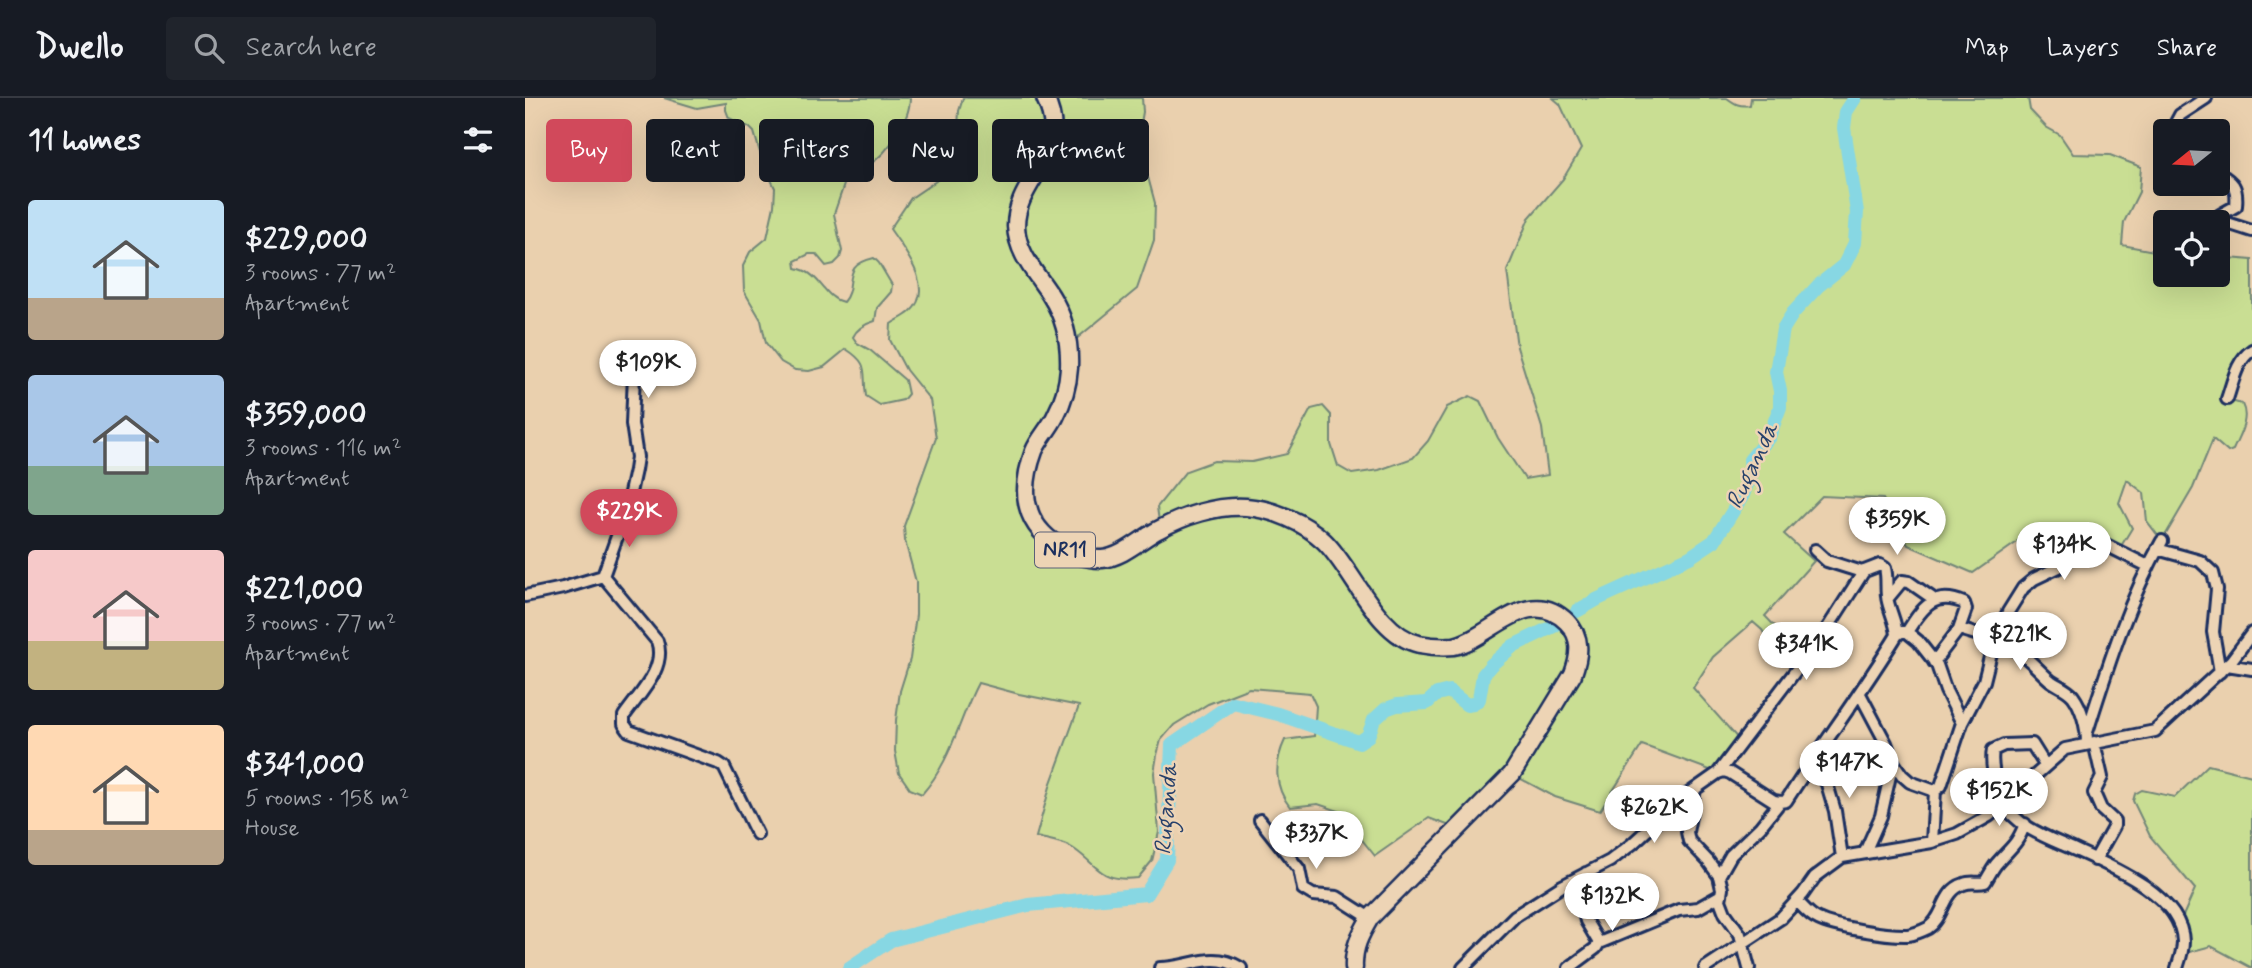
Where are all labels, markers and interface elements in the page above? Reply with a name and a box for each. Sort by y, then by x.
search box [166,17,656,80]
text: Dwello [35,26,124,70]
icon: search [190,29,228,67]
text: Search here [246,31,377,65]
text: Map [1965,33,2009,64]
text: Layers [2047,33,2119,64]
text: Share [2157,33,2217,64]
chip: Buy [546,119,632,182]
chip: Rent [646,119,745,182]
chip: Filters [759,119,874,182]
chip: New [888,119,978,182]
chip: Apartment [992,119,1149,182]
north arrow [2153,119,2229,196]
map controls [2153,119,2230,287]
text: 11 homes [28,121,141,160]
icon: filters [459,121,497,159]
button: locate [2153,210,2230,287]
text: $229,000 [245,220,367,259]
icon: home [84,228,168,312]
text: 3 rooms · 77 m² [245,259,396,289]
text: Apartment [245,289,350,319]
pin: $109K [599,341,697,400]
text: $109K [615,348,681,378]
text: $359,000 [245,395,366,434]
icon: home [84,403,168,487]
water label: Ruganda [1720,416,1790,515]
text: 3 rooms · 116 m² [245,434,402,464]
text: Apartment [245,464,350,494]
pin: $229K [580,490,678,549]
text: $229K [596,497,662,527]
pin: $359K [1848,498,1946,557]
text: $359K [1865,505,1929,535]
pin: $134K [2015,522,2113,582]
text: $134K [2032,530,2096,560]
road number: NR11 [1035,532,1095,568]
text: $221,000 [245,570,363,609]
icon: home [84,578,168,662]
text: 3 rooms · 77 m² [245,609,396,639]
pin: $221K [1971,612,2069,672]
text: $221K [1989,620,2051,650]
pin: $341K [1757,622,1855,682]
text: $341K [1774,630,1838,660]
text: Apartment [245,639,350,669]
pin: $147K [1800,740,1898,800]
text: $341,000 [245,745,365,784]
text: $147K [1816,748,1882,778]
icon: home [84,753,168,837]
water label: Ruganda [1148,761,1189,856]
pin: $152K [1950,768,2048,828]
text: $152K [1966,776,2032,806]
text: 5 rooms · 158 m² [245,784,409,814]
pin: $262K [1605,786,1703,845]
text: $262K [1620,793,1688,823]
pin: $337K [1267,812,1365,871]
text: House [245,814,299,844]
text: $337K [1285,819,1347,849]
pin: $132K [1563,874,1661,933]
text: $132K [1580,881,1644,911]

